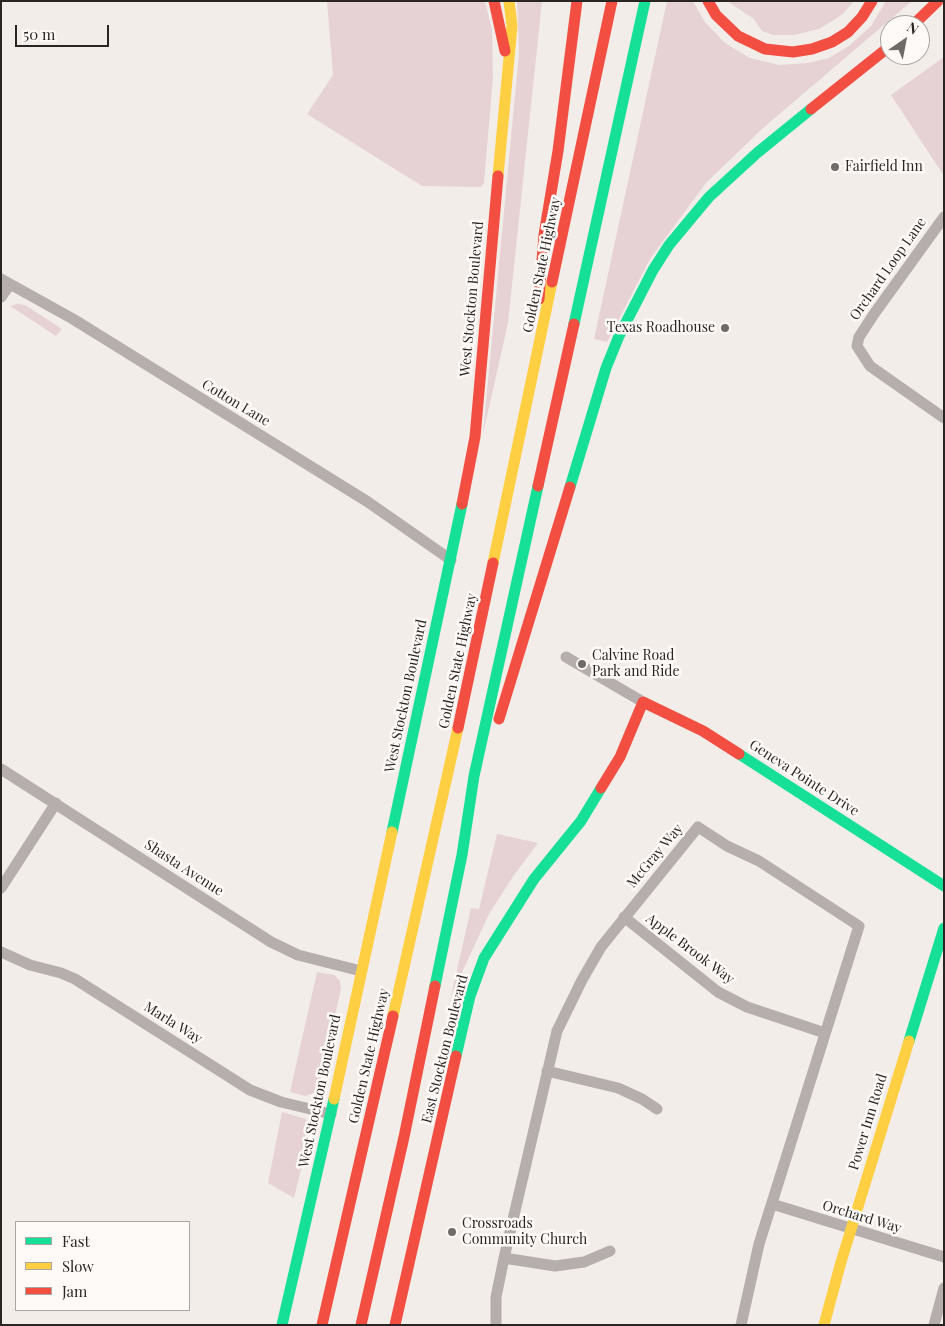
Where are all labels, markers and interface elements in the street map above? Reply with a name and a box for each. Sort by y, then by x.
scale bar [18,15,111,47]
north arrow [880,15,930,65]
text: N [903,17,922,39]
text: 50 m [23,24,55,44]
place label: Fairfield Inn [845,159,923,175]
marker: Fairfield Inn [829,161,841,173]
street label: Golden State Highway [519,196,565,334]
street label: Orchard Loop Lane [846,214,930,324]
street label: West Stockton Boulevard [457,221,487,377]
place label: Texas Roadhouse [607,320,715,336]
marker: Texas Roadhouse [719,322,731,334]
street label: Cotton Lane [199,376,273,430]
street label: Golden State Highway [435,592,481,730]
street label: West Stockton Boulevard [382,618,430,774]
place label: Calvine Road Park and Ride [592,648,680,680]
marker: Calvine Road Park and Ride [576,658,588,670]
street label: Geneva Pointe Drive [746,736,862,820]
street label: McGray Way [623,821,687,891]
street label: Shasta Avenue [141,836,227,900]
street label: Apple Brook Way [642,910,738,988]
street label: East Stockton Boulevard [418,973,472,1125]
street label: Golden State Highway [345,987,393,1125]
street label: Marla Way [141,999,205,1047]
street label: West Stockton Boulevard [296,1013,344,1169]
street label: Power Inn Road [845,1072,891,1172]
street label: Orchard Way [820,1197,904,1237]
place label: Crossroads Community Church [462,1216,587,1248]
legend [15,1221,190,1311]
marker: Crossroads Community Church [446,1226,458,1238]
text: Fast [62,1231,90,1251]
text: Slow [62,1256,94,1276]
text: Jam [62,1281,87,1301]

